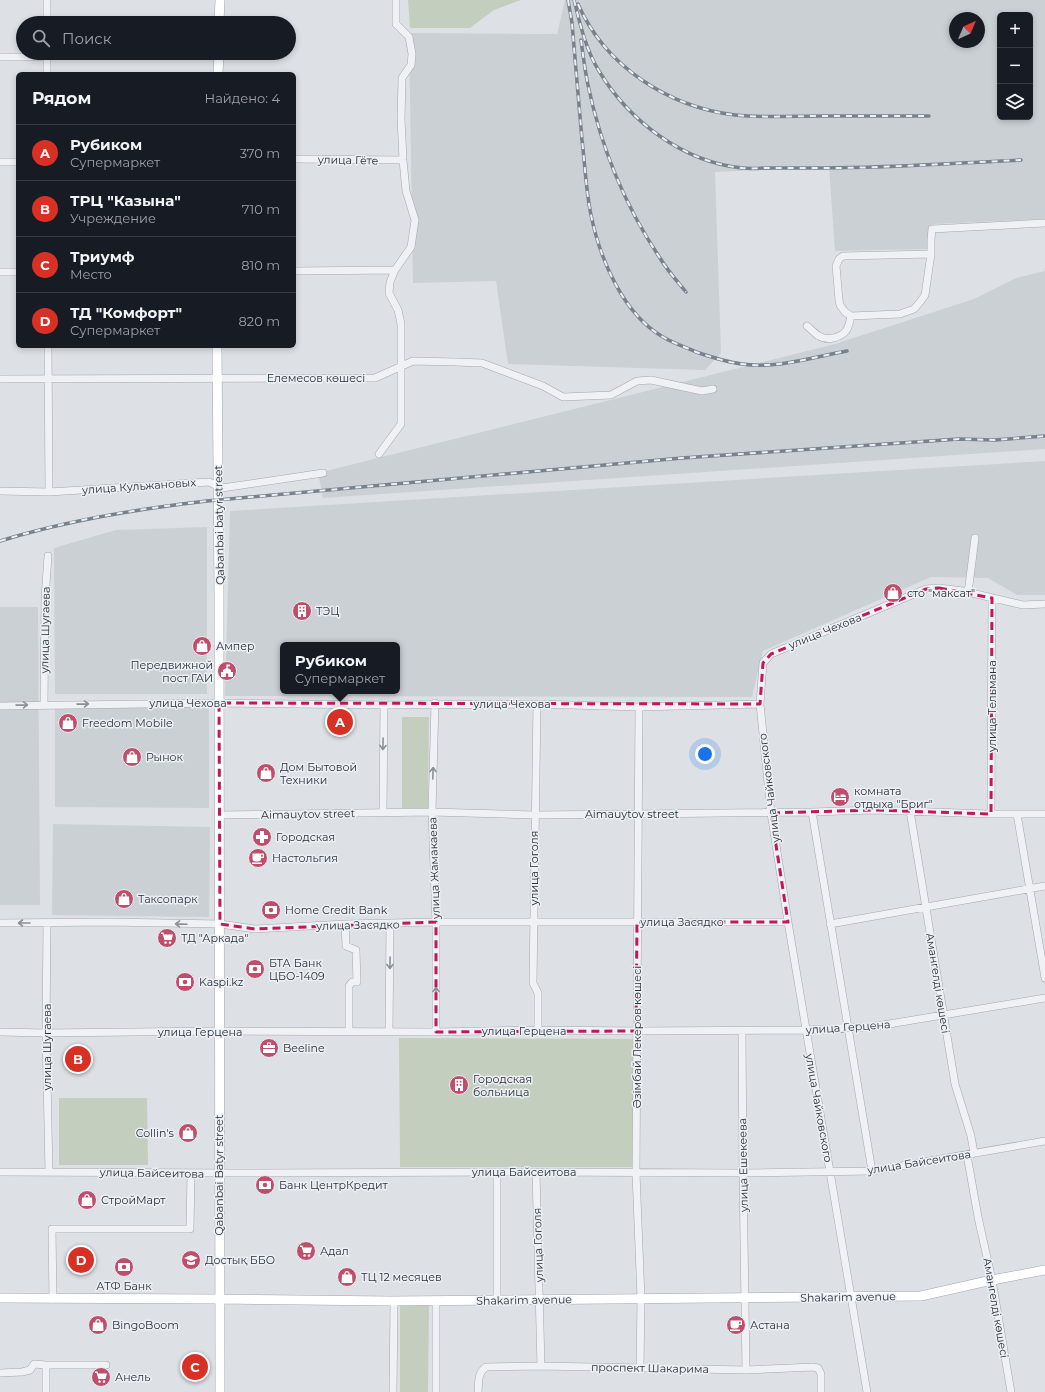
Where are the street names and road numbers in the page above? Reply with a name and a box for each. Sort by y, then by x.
street label: улица Гёте [317,152,379,168]
street label: Елемесов көшесі [267,371,365,385]
street label: Qabanbai batyr street [211,464,227,585]
street label: улица Кульжановых [81,475,197,497]
street label: улица Шугаева [37,586,53,675]
street label: улица Чехова [786,610,864,652]
street label: улица Тельмана [985,660,999,753]
street label: улица Чехова [148,696,227,710]
street label: улица Чехова [472,697,551,711]
street label: улица Чайковского [755,732,783,845]
street label: Aimauytov street [261,806,356,822]
street label: Aimauytov street [585,807,680,821]
street label: улица Жамакаева [425,817,443,920]
street label: улица Гоголя [527,831,541,906]
street label: улица Засядко [639,915,724,929]
street label: улица Засядко [315,917,400,933]
street label: Амангелді көшесі [923,932,953,1034]
street label: Әзімбай Лекеров көшесі [630,966,644,1108]
street label: улица Шугаева [40,1004,54,1091]
street label: улица Герцена [804,1017,891,1037]
street label: улица Герцена [481,1024,566,1038]
street label: улица Герцена [157,1025,242,1039]
street label: улица Чайковского [802,1051,835,1164]
street label: Qabanbai Batyr street [212,1114,226,1235]
street label: улица Ешекеева [735,1118,751,1213]
street label: улица Байсеитова [865,1147,972,1177]
street label: улица Байсеитова [99,1165,204,1181]
street label: улица Байсеитова [471,1165,576,1179]
street label: улица Гоголя [530,1207,546,1284]
street label: Амангелді көшесі [980,1257,1012,1359]
street label: Shakarim avenue [800,1289,896,1305]
street label: Shakarim avenue [476,1292,572,1308]
street label: проспект Шакарима [591,1360,709,1376]

